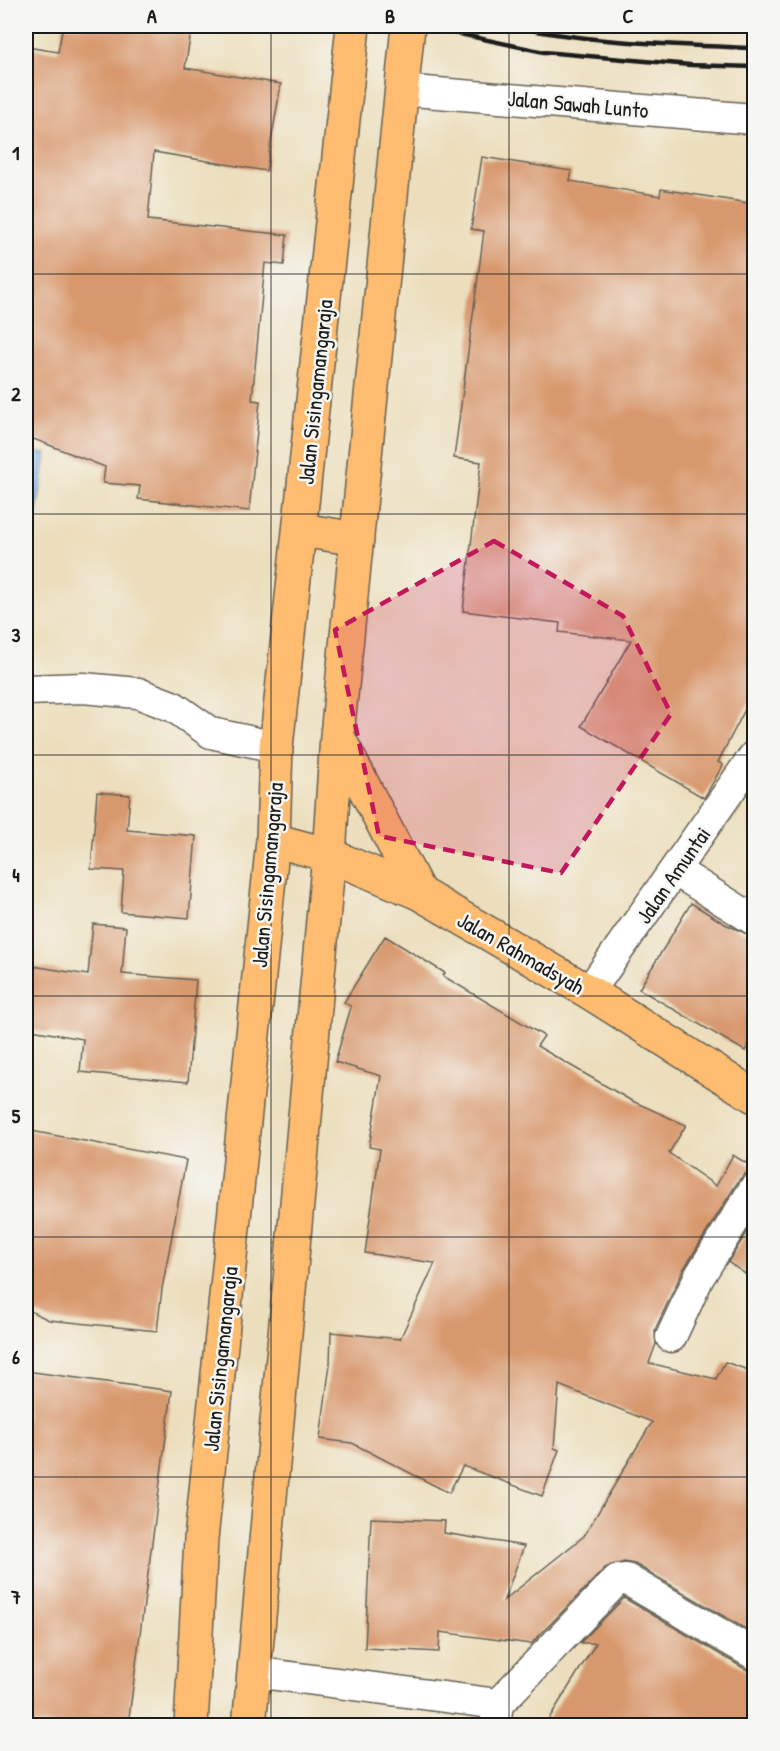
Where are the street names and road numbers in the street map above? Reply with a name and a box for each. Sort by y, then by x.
street label: Jalan Sawah Lunto [506,83,650,125]
street label: Jalan Sisingamangaraja [290,298,340,486]
street label: Jalan Sisingamangaraja [244,781,290,969]
street label: Jalan Amuntai [629,821,717,929]
street label: Jalan Rahmadsyah [452,905,590,1001]
street label: Jalan Sisingamangaraja [195,1265,245,1453]

